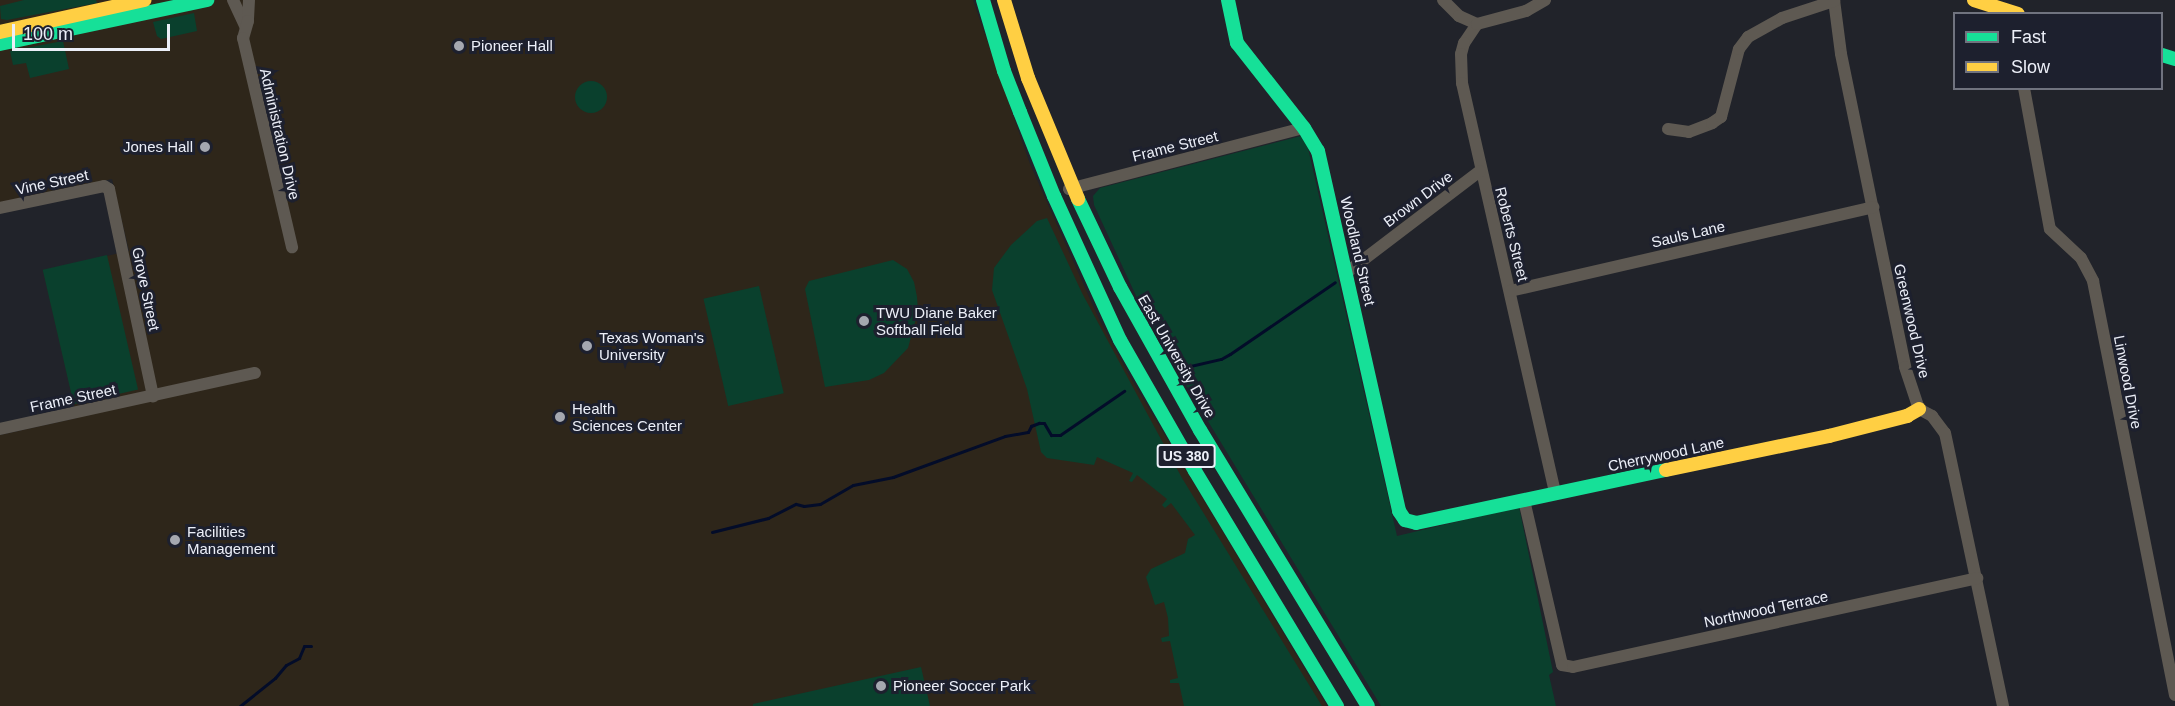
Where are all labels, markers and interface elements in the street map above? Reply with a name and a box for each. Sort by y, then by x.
scale bar [15,12,172,50]
legend [1953,12,2163,90]
text: 100 m [23,24,73,44]
text: Fast [2011,27,2046,47]
place label: Pioneer Hall [471,37,553,55]
marker: Pioneer Hall [452,39,466,53]
text: Slow [2011,57,2050,77]
street label: Administration Drive [256,67,304,201]
street label: Frame Street [1130,127,1220,165]
place label: Jones Hall [123,138,193,156]
marker: Jones Hall [198,140,212,154]
street label: Vine Street [14,166,90,198]
street label: Brown Drive [1380,167,1456,231]
street label: Roberts Street [1492,185,1532,283]
street label: Woodland Street [1337,195,1379,307]
street label: Sauls Lane [1649,217,1727,251]
street label: Grove Street [128,246,164,332]
street label: Greenwood Drive [1890,262,1934,380]
street label: East University Drive [1134,291,1220,421]
place label: TWU Diane Baker Softball Field [876,303,997,338]
marker: TWU Diane Baker Softball Field [857,314,871,328]
place label: Texas Woman's University [599,328,704,363]
street label: Linwood Drive [2110,334,2146,430]
marker: Texas Woman's University [580,339,594,353]
street label: Frame Street [28,380,118,416]
place label: Health Sciences Center [572,399,682,434]
marker: Health Sciences Center [553,410,567,424]
street label: Cherrywood Lane [1606,433,1726,475]
road number: US 380 [1156,445,1216,467]
place label: Facilities Management [187,522,275,557]
marker: Facilities Management [168,533,182,547]
street label: Northwood Terrace [1702,587,1830,631]
place label: Pioneer Soccer Park [893,677,1031,695]
marker: Pioneer Soccer Park [874,679,888,693]

